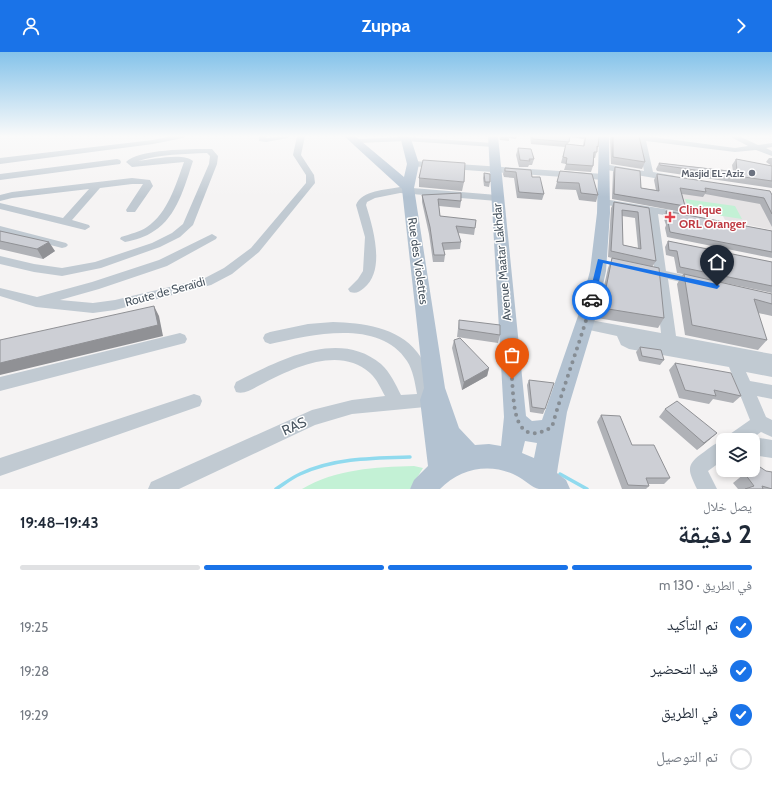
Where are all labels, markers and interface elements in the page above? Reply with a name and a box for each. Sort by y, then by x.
icon: person [20,15,42,37]
text: Zuppa [362,15,410,37]
icon: forward [730,15,752,37]
place label: Masjid EL-Aziz [681,167,744,180]
marker: Masjid EL-Aziz [747,168,757,178]
street label: Avenue Maatar Lakhdar [489,202,514,321]
place label: Clinique ORL Oranger [679,202,746,231]
marker: Clinique ORL Oranger [664,211,676,223]
street label: Rue des Violettes [405,216,432,305]
pin [700,245,734,286]
icon: home [706,251,728,273]
street label: Route de Seraïdi [123,274,207,309]
courier [572,280,612,320]
icon: car [581,289,603,311]
pin [495,338,529,379]
icon: bag [501,344,523,366]
street label: RAS [279,413,309,439]
map controls [716,433,760,477]
button: layers [716,433,760,477]
text: يصل خلال [703,498,752,514]
text: 19:43–19:48 [20,514,99,532]
text: 2 دقيقة [678,518,752,550]
text: في الطريق · 130 m [659,577,752,593]
text: تم التأكيد [667,616,718,634]
icon: check [730,616,752,638]
text: 19:25 [20,619,48,635]
text: قيد التحضير [651,660,718,678]
icon: check [730,660,752,682]
text: 19:28 [20,663,49,679]
text: في الطريق [661,704,718,722]
icon: check [730,704,752,726]
text: 19:29 [20,707,49,723]
text: تم التوصيل [656,748,718,766]

